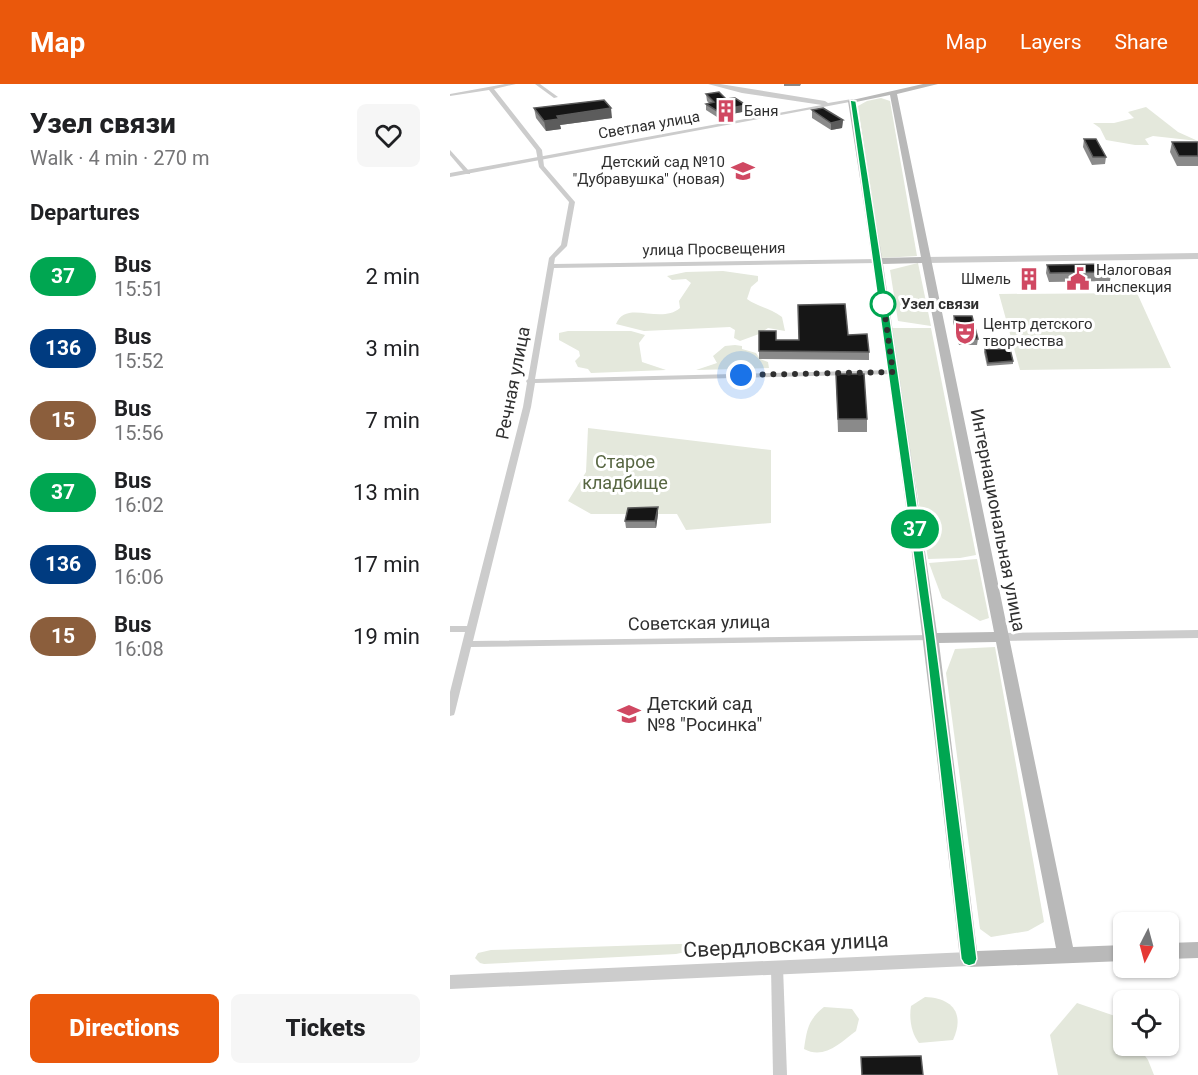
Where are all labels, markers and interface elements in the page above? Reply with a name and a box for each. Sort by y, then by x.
text: Map [30,26,85,59]
text: Map [945,30,987,54]
text: Layers [1020,30,1081,54]
text: Share [1114,30,1168,54]
building icon: Баня [713,98,739,124]
place label: Баня [744,102,779,120]
button: heart [357,104,420,167]
text: Узел связи [30,107,176,140]
street label: Светлая улица [597,107,701,143]
text: Walk · 4 min · 270 m [30,146,209,170]
place label: Детский сад №10 "Дубравушка" (новая) [573,153,725,188]
school or university icon: Детский сад №10 "Дубравушка" (новая) [730,158,756,184]
text: Departures [30,200,140,225]
street label: улица Просвещения [642,239,786,259]
text: Bus [114,252,152,277]
place label: Налоговая инспекция [1096,261,1172,296]
text: 37 [51,264,75,288]
text: 2 min [365,264,420,289]
building icon: Шмель [1016,266,1042,292]
public building icon: Налоговая инспекция [1065,266,1091,292]
place label: Шмель [961,270,1011,288]
text: 15:51 [114,277,164,301]
marker: Узел связи [870,291,896,317]
place label: Узел связи [901,295,979,313]
place label: Центр детского творчества [983,315,1093,350]
theatre icon: Центр детского творчества [952,320,978,346]
text: Bus [114,324,152,349]
street label: Речная улица [491,325,534,441]
text: 136 [45,336,81,360]
text: 3 min [365,336,420,361]
text: 15:52 [114,349,164,373]
your location [726,360,756,390]
text: Bus [114,396,152,421]
street label: Интернациональная улица [967,407,1030,633]
text: 15 [51,408,75,432]
text: 7 min [365,408,420,433]
text: 15:56 [114,421,164,445]
park label: Старое кладбище [582,451,668,493]
text: Bus [114,468,152,493]
text: 37 [51,480,75,504]
text: 13 min [353,480,420,505]
text: 16:02 [114,493,164,517]
line badge: 37 [888,510,942,548]
text: 37 [903,517,927,541]
text: Bus [114,540,152,565]
text: 136 [45,552,81,576]
text: 17 min [353,552,420,577]
text: 16:06 [114,565,164,589]
street label: Советская улица [628,611,770,634]
text: Bus [114,612,152,637]
text: 15 [51,624,75,648]
text: 19 min [353,624,420,649]
text: 16:08 [114,637,164,661]
place label: Детский сад №8 "Росинка" [647,693,762,735]
school or university icon: Детский сад №8 "Росинка" [616,701,642,727]
north arrow [1113,912,1179,978]
map controls [1113,912,1179,1056]
street label: Свердловская улица [683,928,889,962]
button: locate [1113,990,1179,1056]
button: Directions [30,994,219,1063]
button: Tickets [231,994,420,1063]

